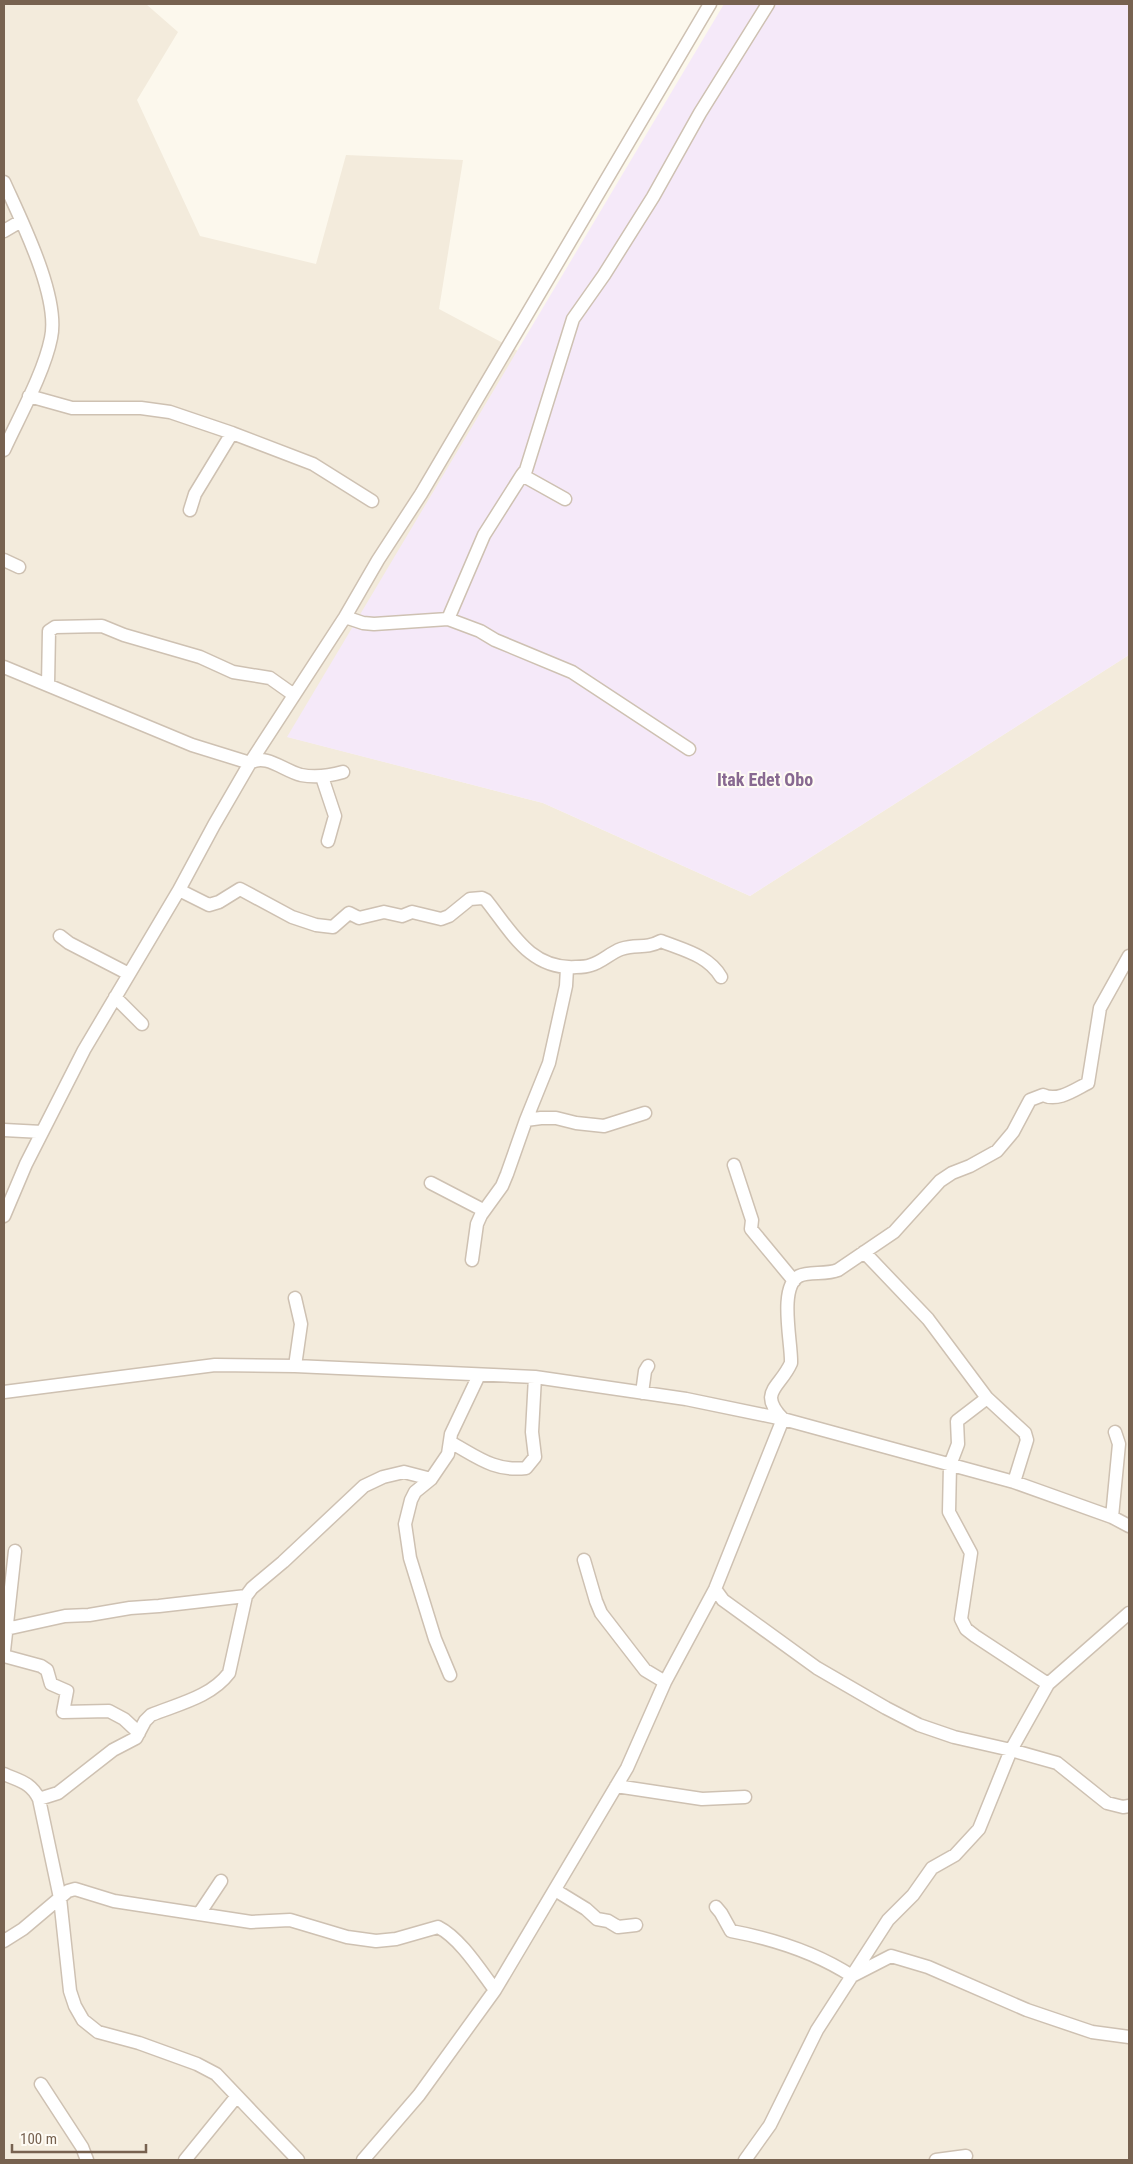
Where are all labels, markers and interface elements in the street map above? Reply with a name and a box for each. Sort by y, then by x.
district label: Itak Edet Obo [717,769,813,790]
scale bar [12,2122,146,2154]
text: 100 m [20,2130,57,2148]

